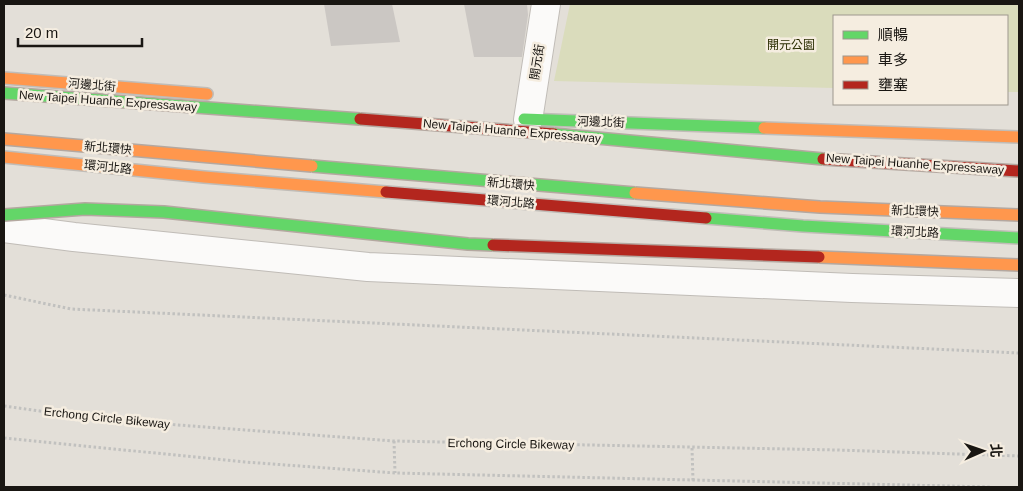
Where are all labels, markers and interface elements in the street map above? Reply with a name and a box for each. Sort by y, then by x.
scale bar [18,15,141,47]
legend [833,15,1008,105]
text: 20 m [25,24,58,41]
text: 順暢 [878,26,908,43]
park label: 開元公園 [767,38,815,52]
street label: 開元街 [527,43,547,81]
text: 車多 [878,51,908,68]
street label: 河邊北街 [67,76,117,94]
text: 壅塞 [878,76,908,93]
street label: New Taipei Huanhe Expressaway [18,88,198,114]
street label: 河邊北街 [577,114,625,130]
street label: New Taipei Huanhe Expressaway [422,116,602,146]
street label: 新北環快 [83,139,133,157]
street label: New Taipei Huanhe Expressaway [825,151,1005,177]
street label: 環河北路 [83,158,133,176]
street label: 新北環快 [486,175,536,193]
street label: 環河北路 [486,193,536,211]
street label: 新北環快 [891,203,939,219]
street label: 環河北路 [891,224,939,240]
street label: Erchong Circle Bikeway [43,404,171,432]
north arrow [958,426,1008,476]
street label: Erchong Circle Bikeway [448,436,574,452]
text: 北 [988,443,1004,458]

